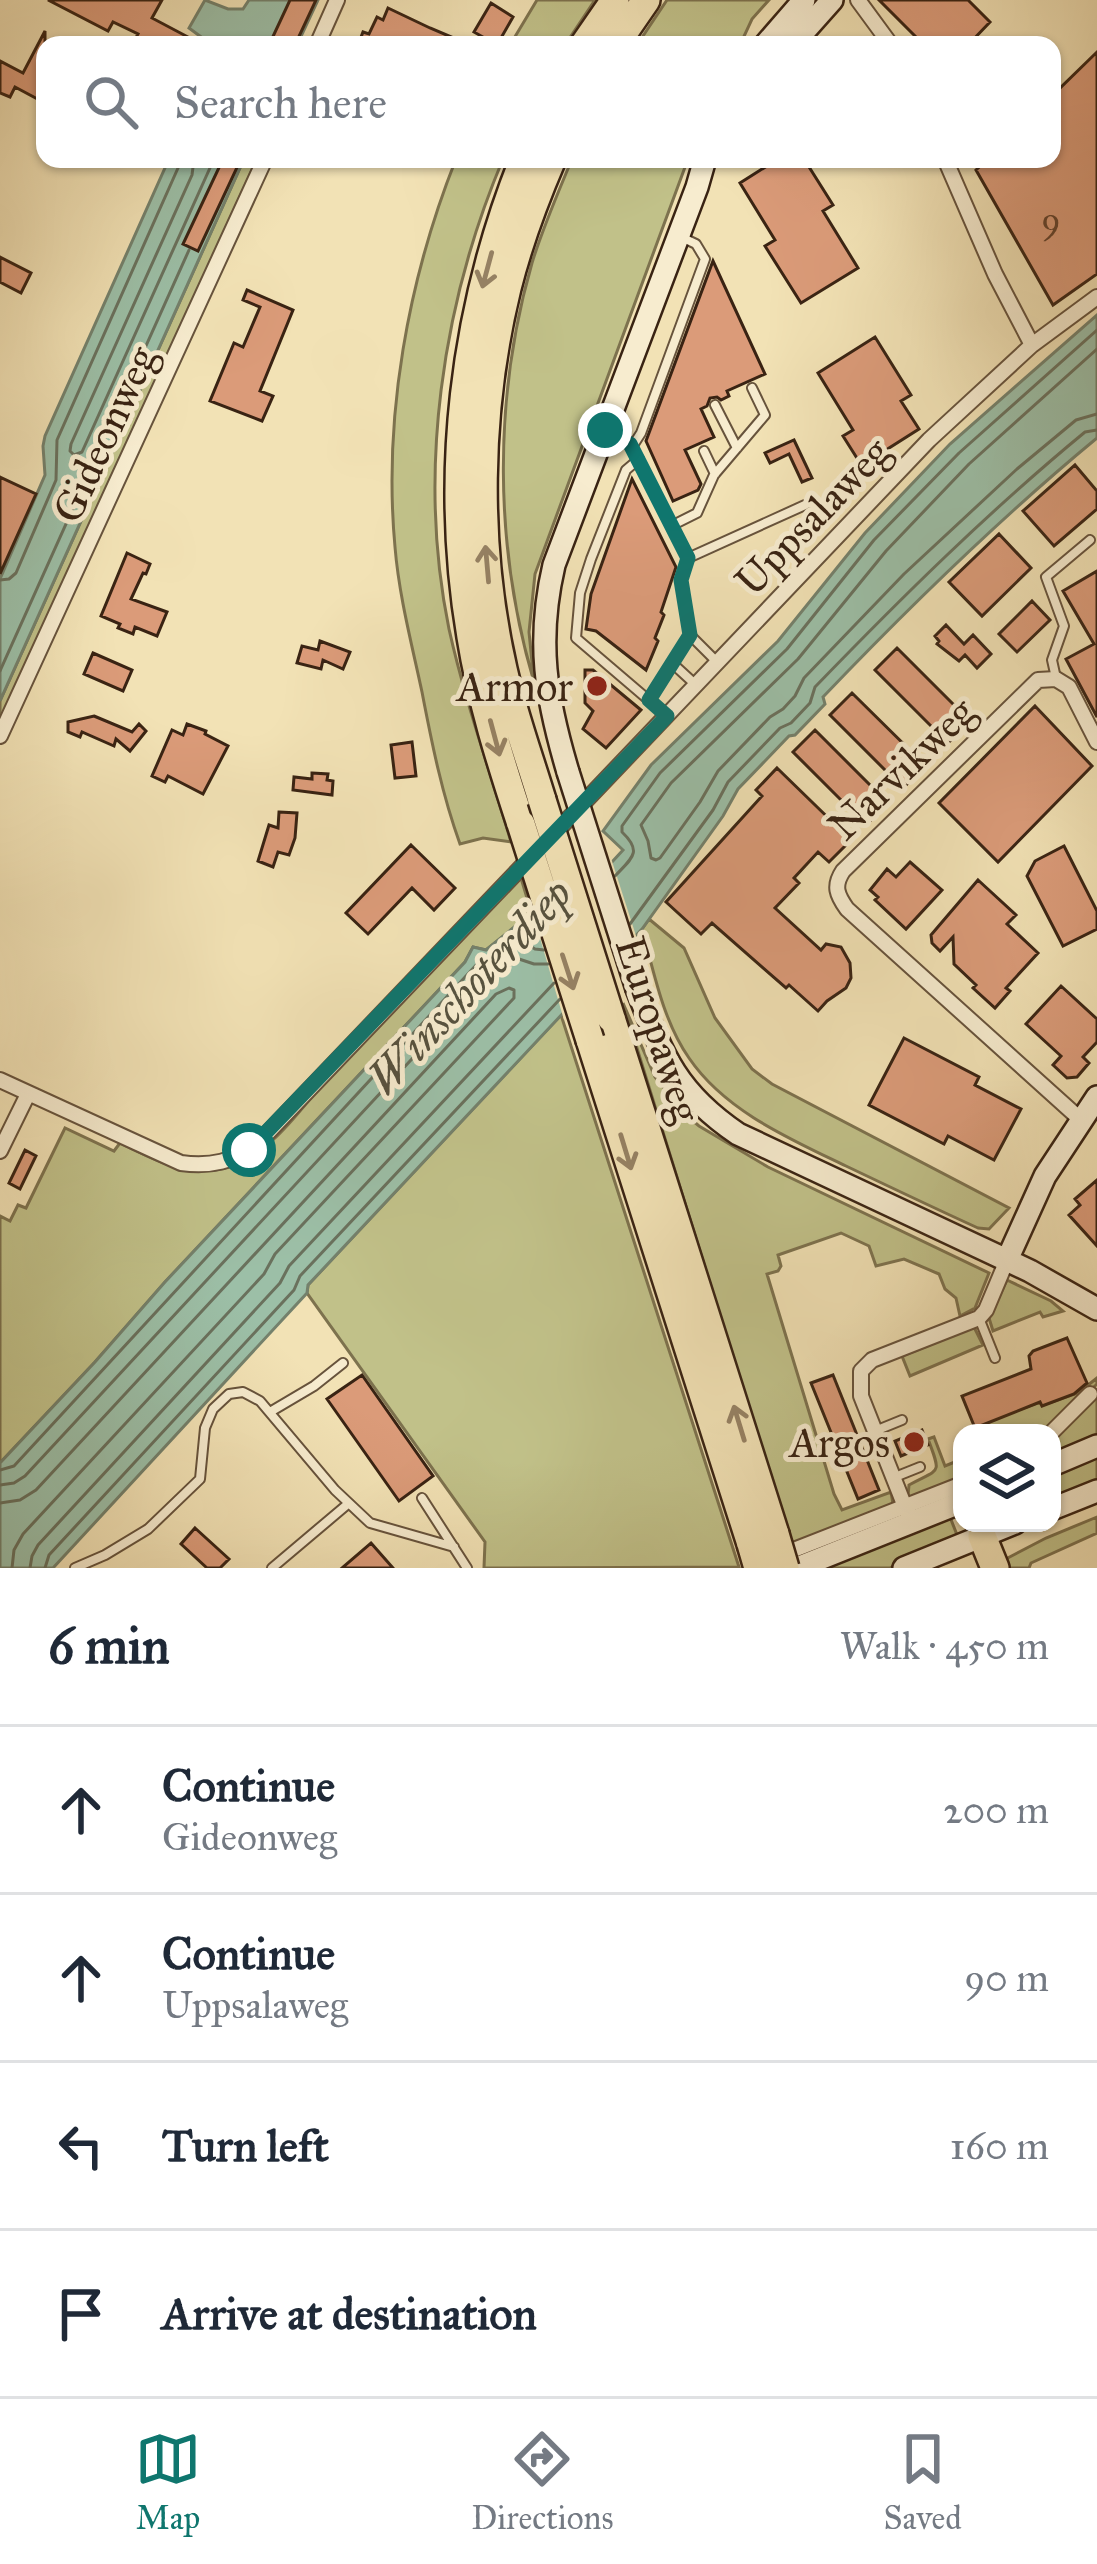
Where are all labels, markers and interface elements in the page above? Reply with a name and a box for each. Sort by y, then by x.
search box [36,36,1061,168]
icon: search [78,69,144,135]
text: Search here [174,75,387,130]
house number: 9 [1041,198,1061,242]
one-way arrow [475,250,497,288]
street label: Gideonweg [41,338,169,531]
route end [578,403,632,457]
street label: Uppsalaweg [724,426,901,607]
one-way arrow [476,545,499,584]
place label: Armor [455,661,573,713]
marker: Armor [584,673,610,699]
street label: Narvikweg [817,686,986,851]
one-way arrow [485,718,507,756]
water label: Winschoterdiep [355,867,584,1106]
street label: Europaweg [604,930,713,1129]
one-way arrow [559,952,581,990]
route start [222,1123,276,1177]
one-way arrow [616,1132,638,1170]
one-way arrow [727,1405,749,1443]
place label: Argos [788,1417,890,1469]
map controls [953,1424,1061,1532]
button: layers [953,1424,1061,1532]
marker: Argos [901,1429,927,1455]
text: 6 min [48,1615,170,1677]
text: Walk · 450 m [840,1622,1049,1670]
text: Continue [162,1758,335,1813]
icon: ahead [48,1777,114,1843]
text: 200 m [943,1786,1049,1834]
text: Gideonweg [162,1813,337,1861]
text: Continue [162,1926,335,1981]
icon: ahead [48,1945,114,2011]
text: 90 m [964,1954,1049,2002]
text: Uppsalaweg [162,1981,348,2029]
icon: left [48,2113,114,2179]
text: Turn left [162,2118,329,2173]
text: 160 m [950,2122,1049,2170]
icon: arrive [48,2281,114,2347]
text: Arrive at destination [162,2286,537,2341]
tab: Map [135,2426,201,2538]
tab: Directions [471,2426,613,2538]
tab: Saved [884,2426,962,2538]

